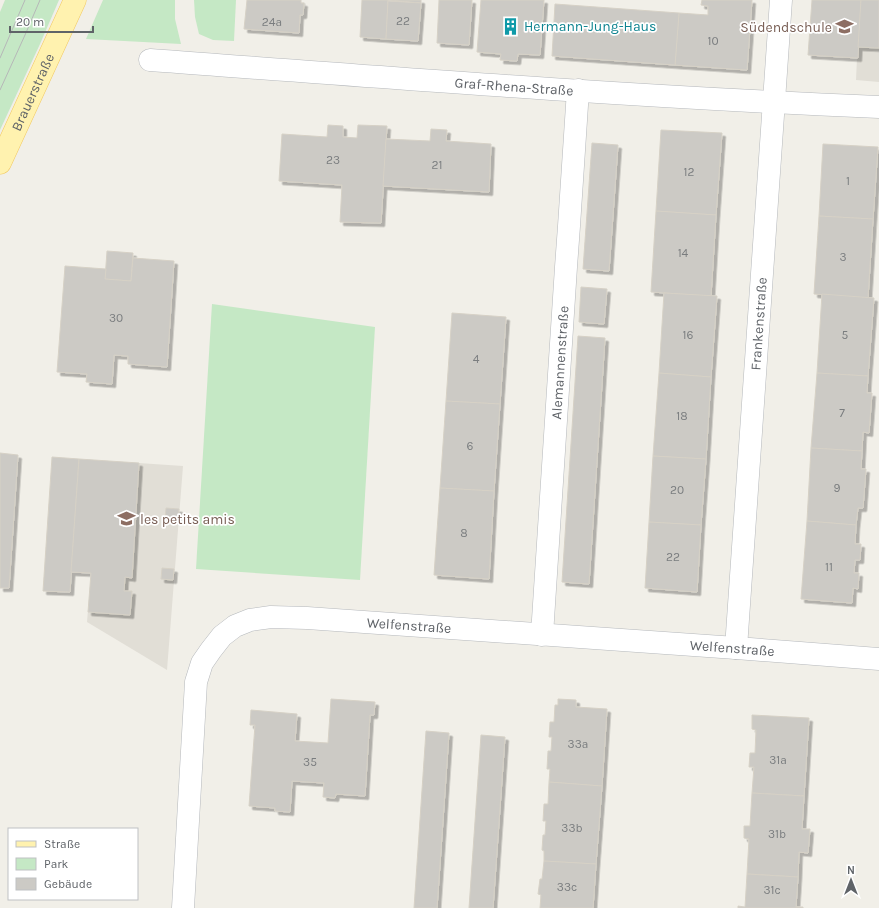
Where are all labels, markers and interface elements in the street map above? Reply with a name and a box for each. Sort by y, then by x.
scale bar [10,8,93,34]
house number: 22 [396,14,410,28]
text: 20 m [16,15,44,29]
house number: 24a [262,15,282,29]
building icon: Hermann-Jung-Haus [501,16,521,36]
school or university icon: Südendschule [835,17,855,37]
place label: Hermann-Jung-Haus [524,18,656,35]
place label: Südendschule [740,19,832,36]
house number: 10 [707,34,719,48]
street label: Brauerstraße [8,51,58,134]
street label: Graf-Rhena-Straße [454,74,574,99]
house number: 23 [326,153,340,167]
house number: 21 [432,158,442,172]
house number: 12 [684,165,695,179]
house number: 1 [846,174,850,188]
house number: 14 [678,246,689,260]
house number: 3 [839,250,847,264]
street label: Frankenstraße [747,277,771,371]
street label: Alemannenstraße [548,305,572,420]
house number: 30 [109,311,123,325]
house number: 16 [683,328,694,342]
house number: 5 [842,328,849,342]
house number: 4 [473,352,480,366]
house number: 7 [839,406,845,420]
house number: 18 [676,409,688,423]
house number: 6 [467,439,474,453]
house number: 9 [834,481,841,495]
house number: 20 [670,483,684,497]
school or university icon: les petits amis [117,509,137,529]
place label: les petits amis [140,511,235,528]
house number: 8 [460,526,468,540]
house number: 22 [666,550,680,564]
house number: 11 [825,560,833,574]
street label: Welfenstraße [366,614,452,637]
street label: Welfenstraße [689,637,775,660]
house number: 33a [568,737,588,751]
house number: 31a [769,753,787,767]
house number: 35 [303,755,317,769]
house number: 33b [561,821,583,835]
house number: 31b [768,827,786,841]
legend [8,828,138,900]
text: Straße [44,837,80,851]
text: Park [44,857,69,871]
north arrow [831,860,871,900]
text: N [847,864,855,877]
text: Gebäude [44,877,92,891]
house number: 33c [557,880,577,894]
house number: 31c [763,883,781,897]

